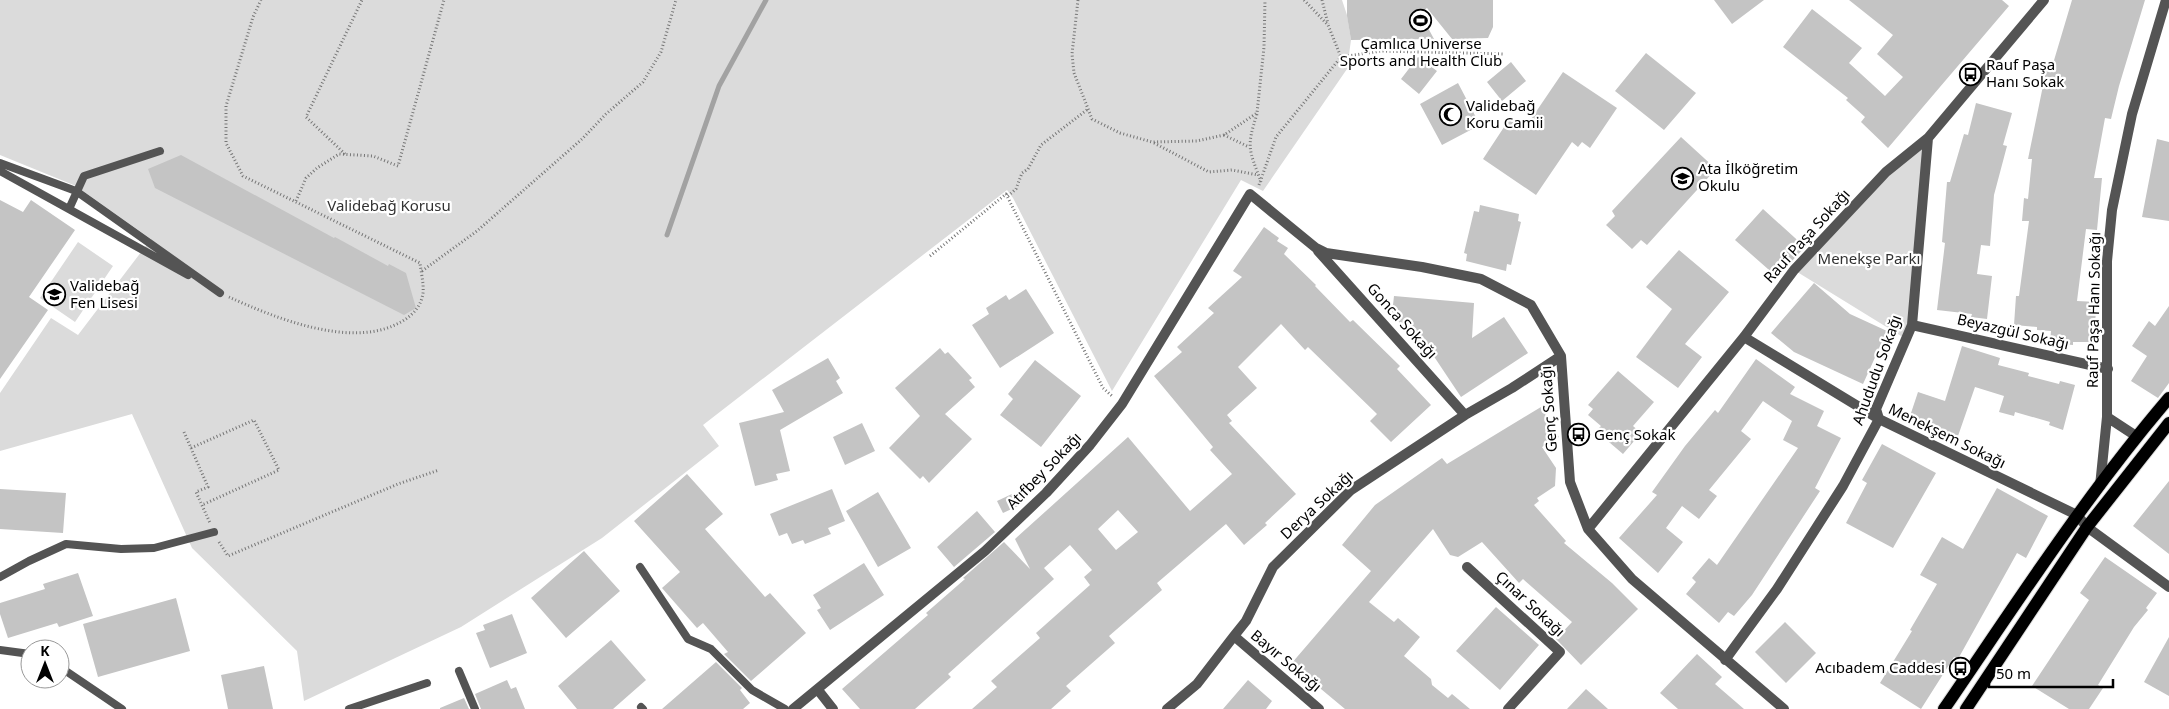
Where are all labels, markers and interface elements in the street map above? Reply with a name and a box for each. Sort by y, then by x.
sports icon: Çamlıca Universe Sports and Health Club [1409,9,1433,33]
place label: Çamlıca Universe Sports and Health Club [1340,33,1502,70]
place label: Rauf Paşa Hanı Sokak [1986,54,2064,91]
bus stop icon: Rauf Paşa Hanı Sokak [1958,62,1982,86]
place label: Validebağ Koru Camii [1466,95,1543,132]
mosque icon: Validebağ Koru Camii [1438,103,1462,127]
place label: Ata İlköğretim Okulu [1698,158,1798,195]
school or university icon: Ata İlköğretim Okulu [1670,166,1694,190]
street label: Rauf Paşa Sokağı [1759,184,1854,287]
park label: Validebağ Korusu [327,195,451,215]
street label: Rauf Paşa Hanı Sokağı [2082,232,2104,388]
park label: Menekşe Parkı [1818,248,1920,268]
place label: Validebağ Fen Lisesi [70,275,139,312]
street label: Gonca Sokağı [1363,278,1442,363]
school or university icon: Validebağ Fen Lisesi [42,283,66,307]
street label: Beyazgül Sokağı [1955,308,2071,354]
street label: Ahududu Sokağı [1847,312,1905,428]
street label: Genç Sokağı [1535,365,1561,453]
street label: Menekşem Sokağı [1885,398,2009,472]
bus stop icon: Genç Sokak [1566,423,1590,447]
place label: Genç Sokak [1594,424,1676,444]
street label: Atıfbey Sokağı [1001,427,1085,513]
street label: Derya Sokağı [1276,465,1357,543]
street label: Çınar Sokağı [1492,566,1570,641]
street label: Bayır Sokağı [1247,625,1326,696]
north arrow [20,639,70,689]
text: K [40,641,50,660]
bus stop icon: Acıbadem Caddesi [1949,656,1973,680]
scale bar [1989,656,2113,688]
place label: Acıbadem Caddesi [1815,657,1945,677]
text: 50 m [1996,663,2031,683]

